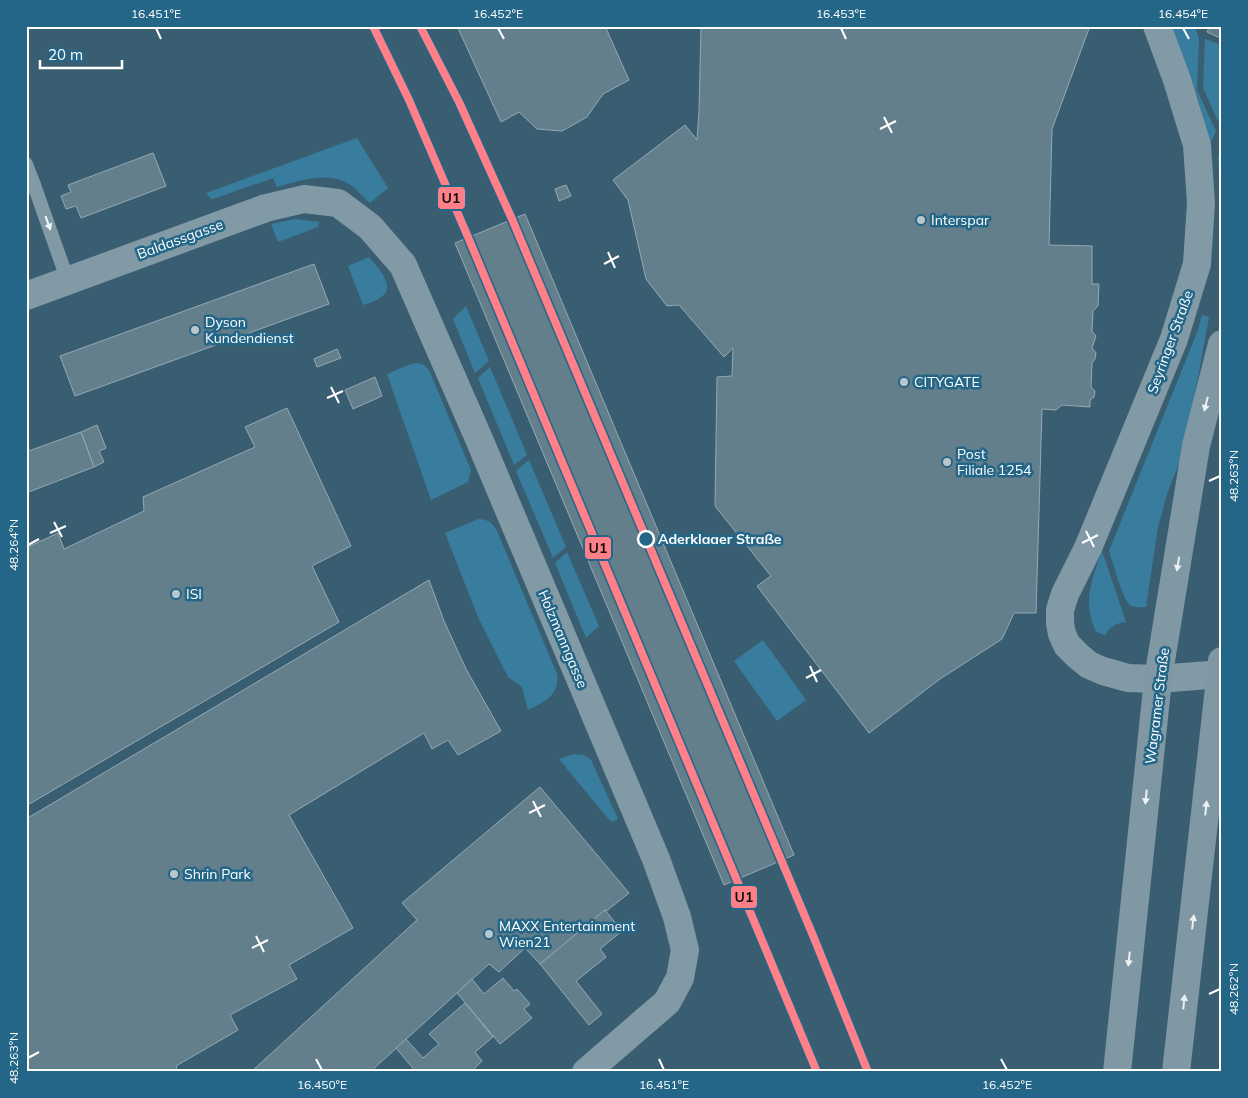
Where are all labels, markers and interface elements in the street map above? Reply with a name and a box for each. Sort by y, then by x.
text: 16.451°E [131,6,181,21]
text: 16.452°E [473,6,523,21]
text: 16.453°E [816,6,866,21]
text: 16.454°E [1158,6,1208,21]
scale bar [40,38,122,70]
text: 20 m [48,45,83,64]
line badge: U1 [437,186,466,210]
text: U1 [442,189,460,207]
place label: Interspar [931,211,990,229]
marker: Interspar [915,214,927,226]
street label: Baldassgasse [134,215,226,263]
one-way arrow [44,216,52,231]
street label: Seyringer Straße [1143,288,1197,396]
place label: Dyson Kundendienst [205,313,294,347]
marker: Dyson Kundendienst [189,324,201,336]
place label: CITYGATE [914,373,980,391]
marker: CITYGATE [898,376,910,388]
one-way arrow [1202,397,1210,412]
place label: Post Filiale 1254 [957,445,1032,479]
text: 48.263°N [1226,450,1241,502]
marker: Post Filiale 1254 [941,456,953,468]
text: 48.264°N [6,519,21,571]
marker: Aderklaaer Straße [637,530,655,548]
place label: Aderklaaer Straße [658,530,782,548]
line badge: U1 [584,536,612,560]
text: U1 [589,539,607,557]
one-way arrow [1173,556,1181,572]
place label: ISI [186,585,202,603]
street label: Holzmanngasse [534,587,592,691]
marker: ISI [170,588,182,600]
street label: Wagramer Straße [1141,647,1173,765]
one-way arrow [1142,789,1150,805]
one-way arrow [1202,799,1210,815]
place label: Shrin Park [184,865,251,883]
marker: Shrin Park [168,868,180,880]
line badge: U1 [730,885,758,909]
text: U1 [735,888,753,906]
one-way arrow [1189,913,1197,929]
place label: MAXX Entertainment Wien21 [499,917,635,951]
marker: MAXX Entertainment Wien21 [483,928,495,940]
one-way arrow [1125,951,1133,967]
text: 48.262°N [1226,963,1241,1015]
one-way arrow [1180,994,1188,1010]
text: 48.263°N [6,1032,21,1084]
text: 16.450°E [297,1077,347,1092]
text: 16.451°E [639,1077,689,1092]
text: 16.452°E [982,1077,1032,1092]

